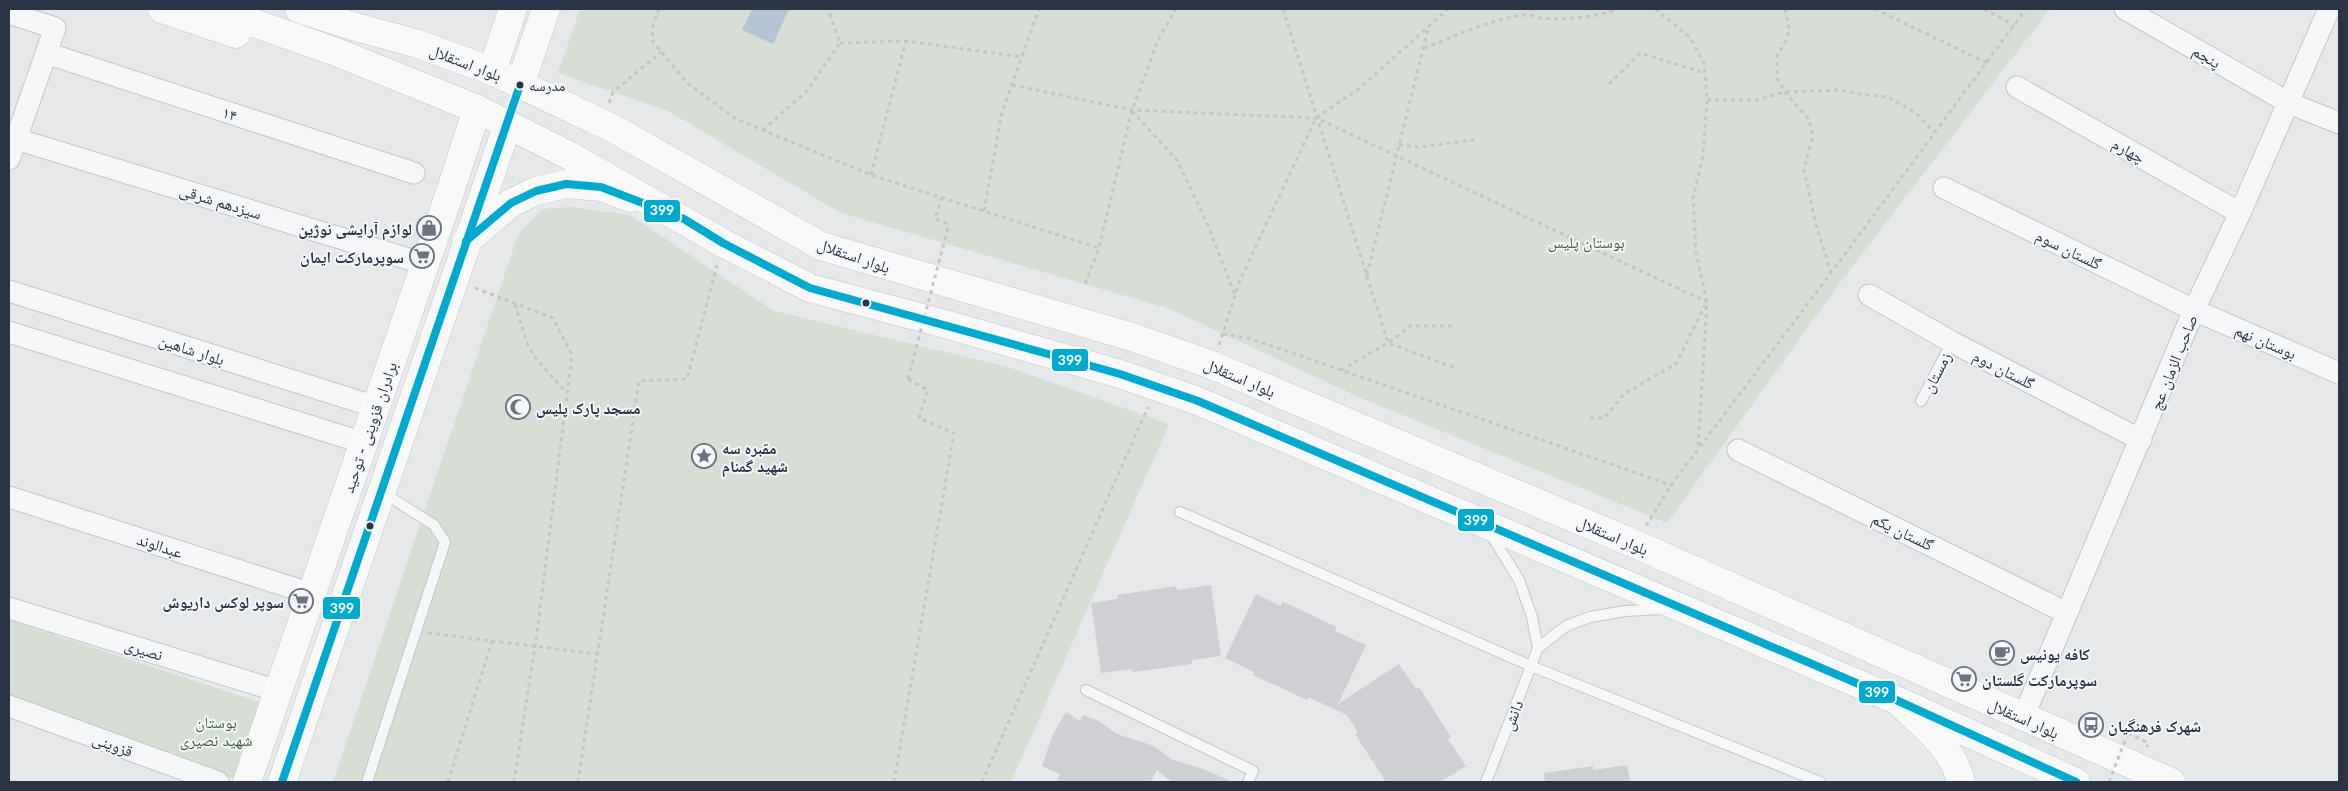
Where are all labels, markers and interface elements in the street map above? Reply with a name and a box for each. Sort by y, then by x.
street label: بلوار استقلال [427,40,505,86]
street label: پنجم [2189,40,2225,73]
place label: مدرسه [529,76,566,95]
marker: مدرسه [515,80,525,90]
street label: ۱۴ [220,102,240,124]
street label: چهارم [2108,133,2149,168]
street label: سیزدهم شرقی [177,180,264,224]
line badge: 399 [643,199,681,223]
text: 399 [650,201,674,218]
shop icon: لوازم آرایشی نوژین [416,215,442,241]
place label: لوازم آرایشی نوژین [298,219,412,241]
street label: گلستان سوم [2032,225,2105,275]
park label: بوستان پلیس [1547,232,1625,253]
street label: بلوار استقلال [815,234,893,278]
supermarket icon: سوپرمارکت ایمان [409,243,435,269]
place label: سوپرمارکت ایمان [300,247,404,267]
unlabelled marker [861,298,871,308]
street label: صاحب الزمان عج [2145,312,2203,413]
street label: بوستان نهم [2232,320,2299,364]
street label: بلوار شاهین [156,330,227,370]
street label: گلستان دوم [1969,345,2038,394]
line badge: 399 [1051,348,1089,372]
street label: زمستان [1917,348,1956,396]
text: 399 [1058,351,1082,368]
street label: بلوار استقلال [1201,354,1278,402]
street label: برادران قزوینی - توحید [338,359,402,496]
mosque icon: مسجد پارک پلیس [505,394,531,420]
place label: مسجد پارک پلیس [536,398,641,418]
place label: مقبره سه شهید گمنام [722,438,788,478]
place icon: مقبره سه شهید گمنام [691,443,717,469]
line badge: 399 [1457,508,1495,532]
street label: گلستان یکم [1868,508,1937,556]
text: 399 [1464,511,1488,528]
street label: بلوار استقلال [1574,512,1651,560]
unlabelled marker [365,521,375,531]
street label: عبدالوند [134,529,185,562]
supermarket icon: سوپر لوکس داریوش [288,588,314,614]
place label: سوپر لوکس داریوش [163,592,284,612]
line badge: 399 [322,596,361,620]
text: 399 [330,599,354,616]
street label: نصیری [122,634,165,666]
cafe icon: کافه یونیس [1989,640,2015,666]
place label: کافه یونیس [2020,644,2090,664]
supermarket icon: سوپرمارکت گلستان [1951,666,1977,692]
place label: سوپرمارکت گلستان [1982,670,2097,690]
line badge: 399 [1858,680,1896,704]
text: 399 [1865,683,1889,700]
street label: بلوار استقلال [1985,694,2062,744]
street label: دانش [1498,697,1528,734]
park label: بوستان شهید نصیری [179,712,253,751]
bus stop icon: شهرک فرهنگیان [2078,712,2104,738]
place label: شهرک فرهنگیان [2108,716,2201,736]
street label: قزوینی [89,728,136,762]

